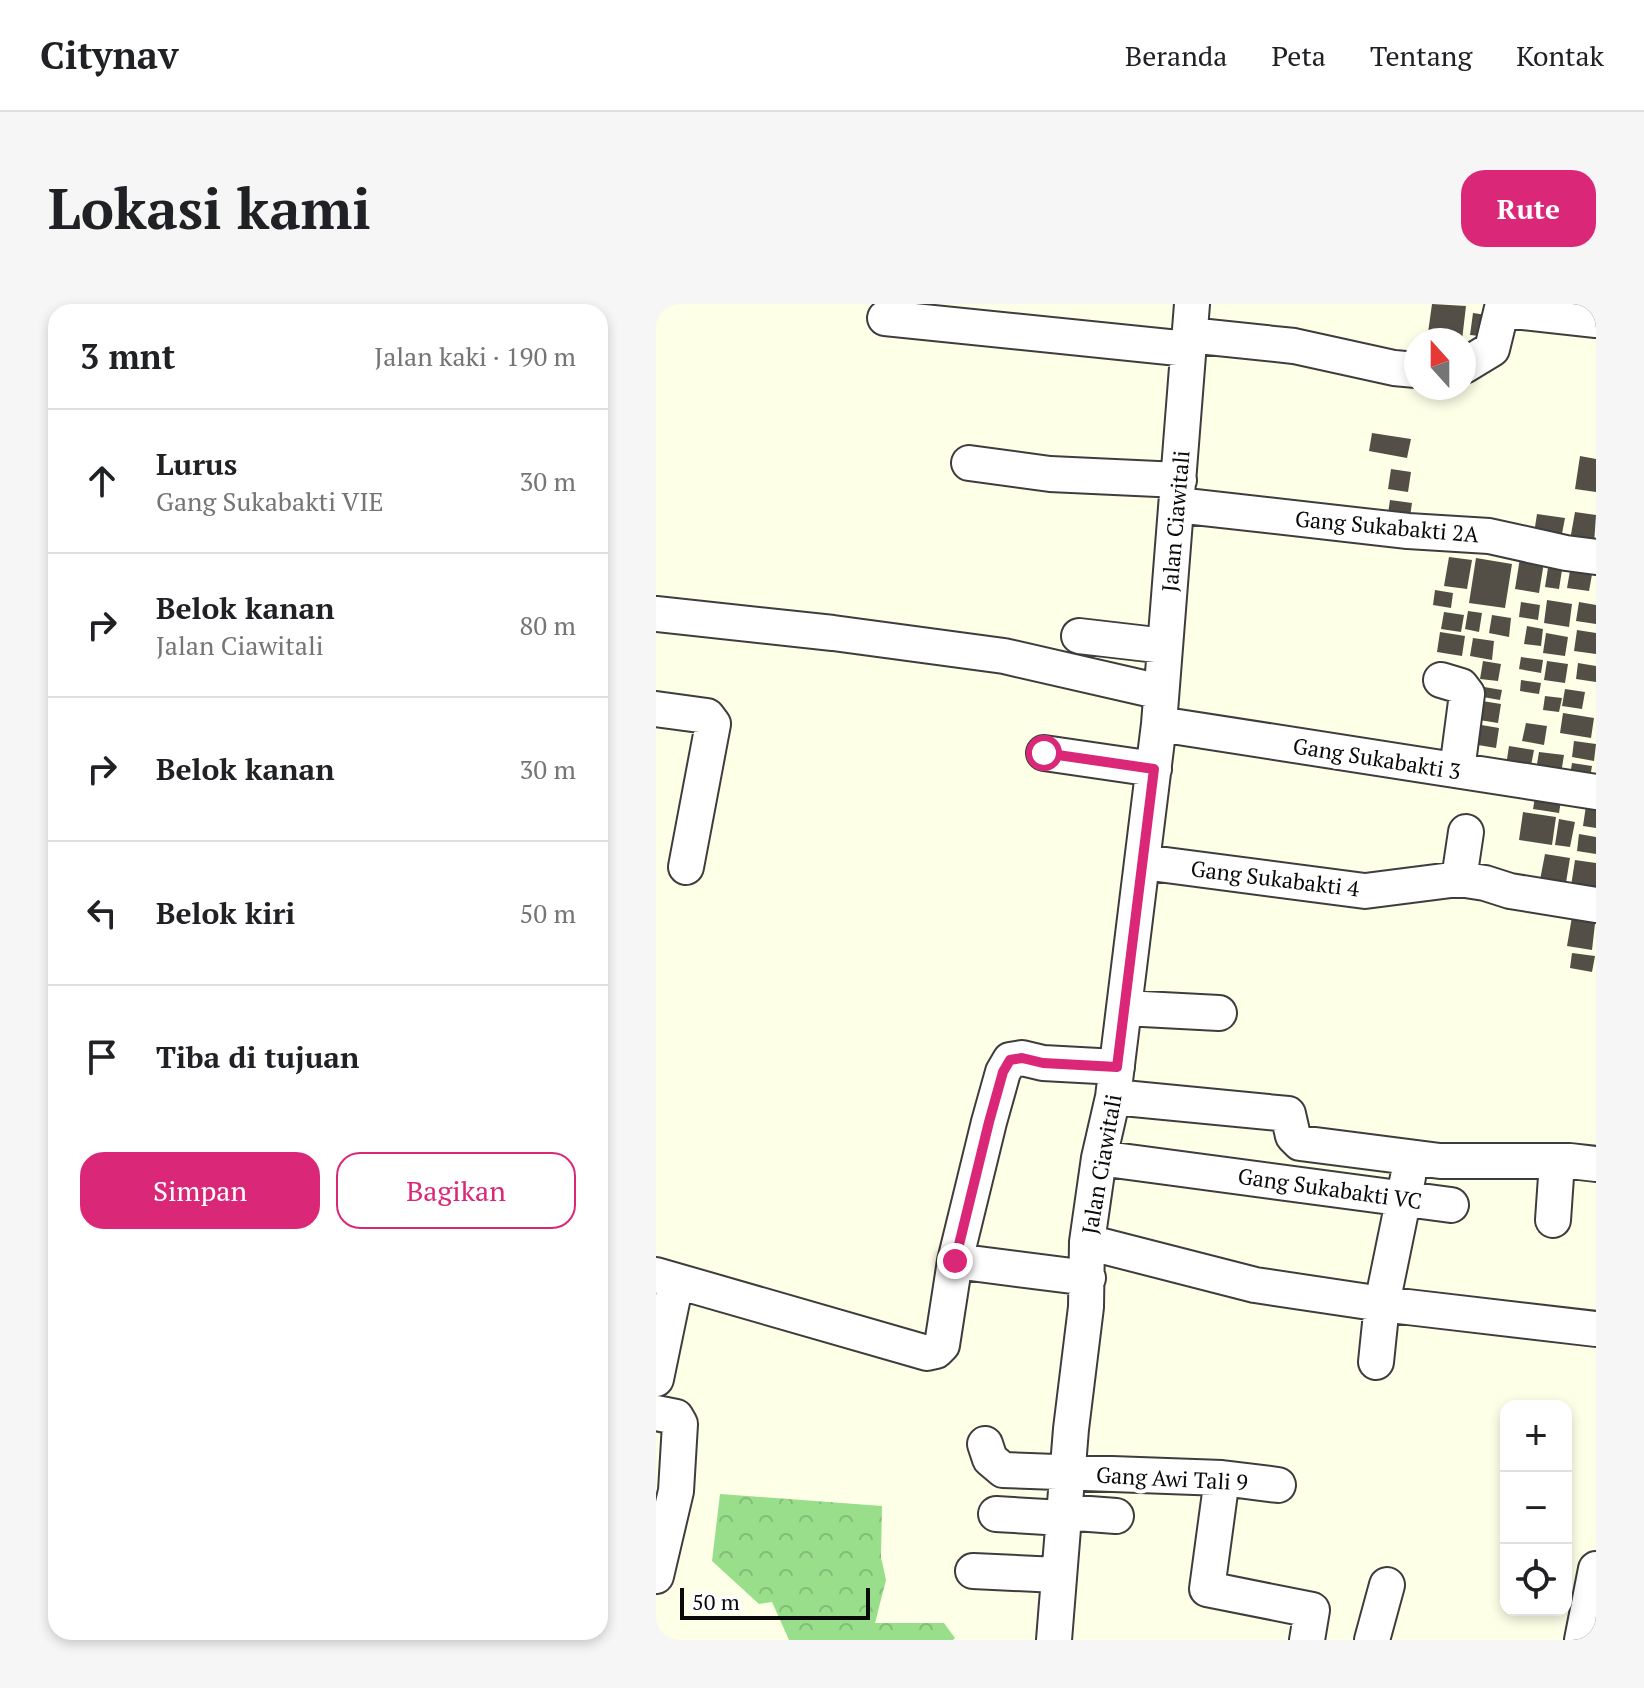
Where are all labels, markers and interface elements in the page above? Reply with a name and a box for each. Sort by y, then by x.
text: Citynav [40,30,179,80]
text: Beranda [1125,37,1228,74]
text: Peta [1272,37,1326,74]
text: Tentang [1370,37,1472,74]
text: Kontak [1516,37,1604,74]
button: Rute [1461,170,1596,247]
text: Lokasi kami [48,171,371,245]
north arrow [1404,328,1476,400]
text: 3 mnt [80,334,175,379]
text: Jalan kaki · 190 m [374,339,576,373]
text: Lurus [156,444,237,484]
street label: Jalan Ciawitali [1154,449,1196,593]
icon: ahead [80,459,124,503]
text: 30 m [520,464,576,498]
text: Gang Sukabakti VIE [156,484,384,518]
street label: Gang Sukabakti 2A [1294,504,1481,549]
text: Belok kanan [156,588,335,628]
icon: right [80,603,124,647]
text: 80 m [520,608,576,642]
text: Jalan Ciawitali [156,628,324,662]
street label: Gang Sukabakti 3 [1291,730,1463,786]
route start [1026,735,1062,771]
icon: right [80,747,124,791]
text: Belok kanan [156,749,335,789]
text: 30 m [520,752,576,786]
street label: Gang Sukabakti 4 [1189,853,1361,903]
icon: left [80,891,124,935]
text: Belok kiri [156,893,295,933]
text: 50 m [520,896,576,930]
icon: arrive [80,1035,124,1079]
text: Tiba di tujuan [156,1037,359,1077]
street label: Jalan Ciawitali [1074,1092,1128,1236]
button: Simpan [80,1152,320,1229]
button: Bagikan [336,1152,576,1229]
street label: Gang Sukabakti VC [1236,1161,1424,1215]
route end [937,1243,973,1279]
map controls [1500,1400,1572,1616]
button: + [1500,1400,1572,1472]
street label: Gang Awi Tali 9 [1095,1460,1249,1496]
button: − [1500,1472,1572,1544]
button: locate [1500,1544,1572,1616]
scale bar [680,1584,870,1620]
text: 50 m [692,1587,740,1616]

